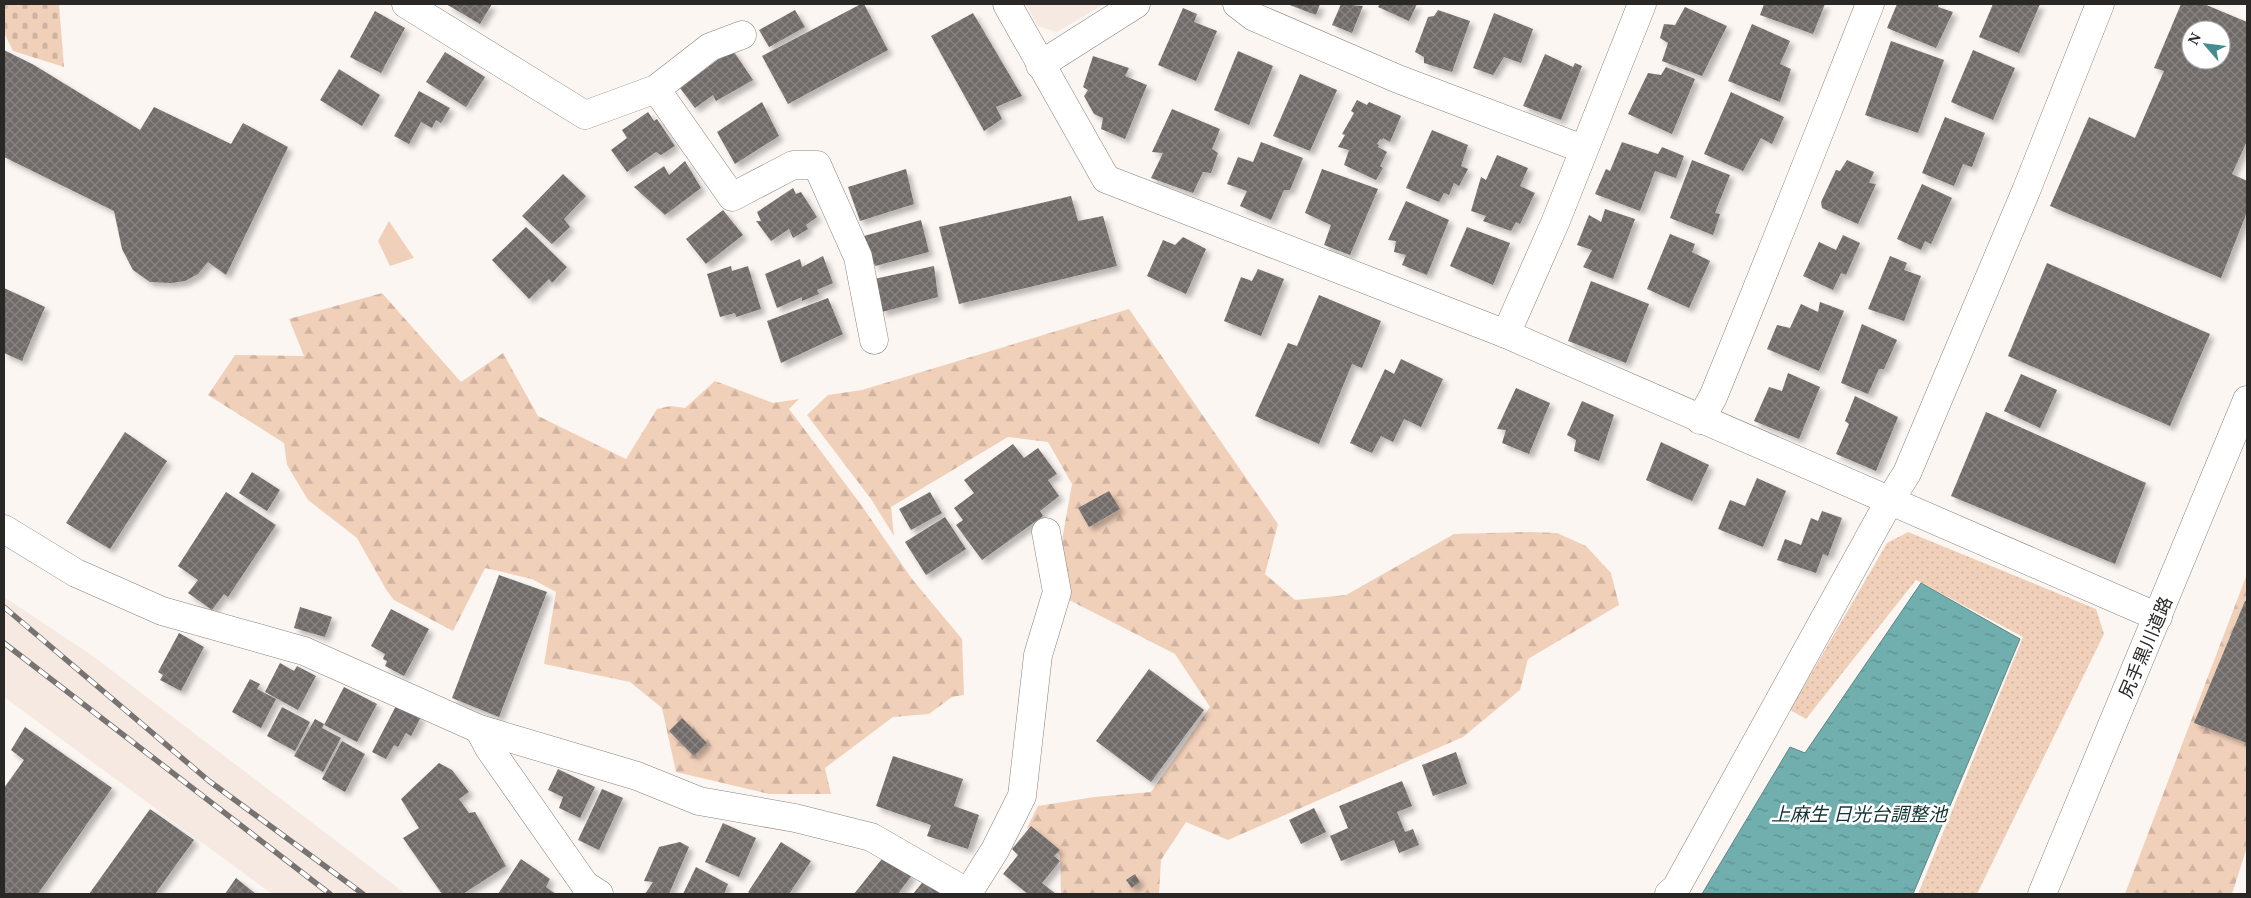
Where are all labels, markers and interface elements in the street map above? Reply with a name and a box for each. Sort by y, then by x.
north arrow [2181,20,2231,70]
text: N [2183,29,2205,48]
street label: 尻手黒川道路 [2113,593,2177,701]
water label: 上麻生 日光台調整池 [1771,801,1949,827]

